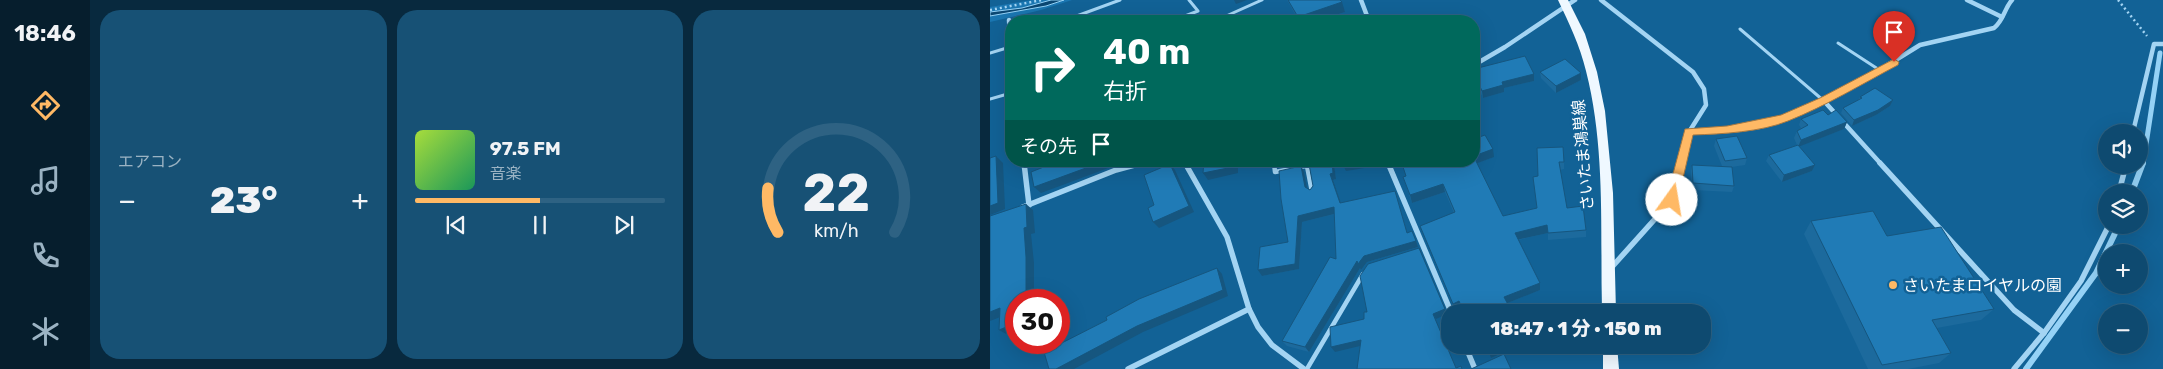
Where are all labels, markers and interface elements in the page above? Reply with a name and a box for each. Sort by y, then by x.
pin [1873,11,1915,62]
icon: arrive [1880,18,1908,46]
text: 18:46 [14,20,76,47]
text: 40 m [1103,31,1190,73]
icon: right [1020,35,1085,100]
text: 右折 [1103,78,1147,105]
icon: directions [28,88,63,123]
street label: さいたま鴻巣線 [1569,99,1597,211]
map controls [2098,124,2148,354]
button: sound [2098,124,2148,174]
icon: arrive [1087,130,1115,158]
text: その先 [1020,135,1077,158]
text: 97.5 FM [490,137,561,160]
text: エアコン [118,152,182,171]
text: 22 [803,162,870,224]
icon: music [28,163,63,198]
text: 音楽 [490,164,522,183]
position arrow [1645,173,1697,225]
text: 23° [210,177,278,223]
text: − [118,184,136,217]
text: + [351,184,369,217]
button: layers [2098,184,2148,234]
icon: previous [442,211,470,239]
icon: pause [526,211,554,239]
icon: next [610,211,638,239]
text: km/h [814,220,859,241]
icon: phone [28,238,63,273]
button: + [2098,244,2148,294]
place label: さいたまロイヤルの園 [1903,276,2062,295]
marker: さいたまロイヤルの園 [1887,279,1899,291]
speed limit sign: 30 [1005,289,1070,354]
button: − [2098,304,2148,354]
icon: climate [28,314,63,349]
text: 18:47 · 1 分 · 150 m [1490,317,1662,340]

